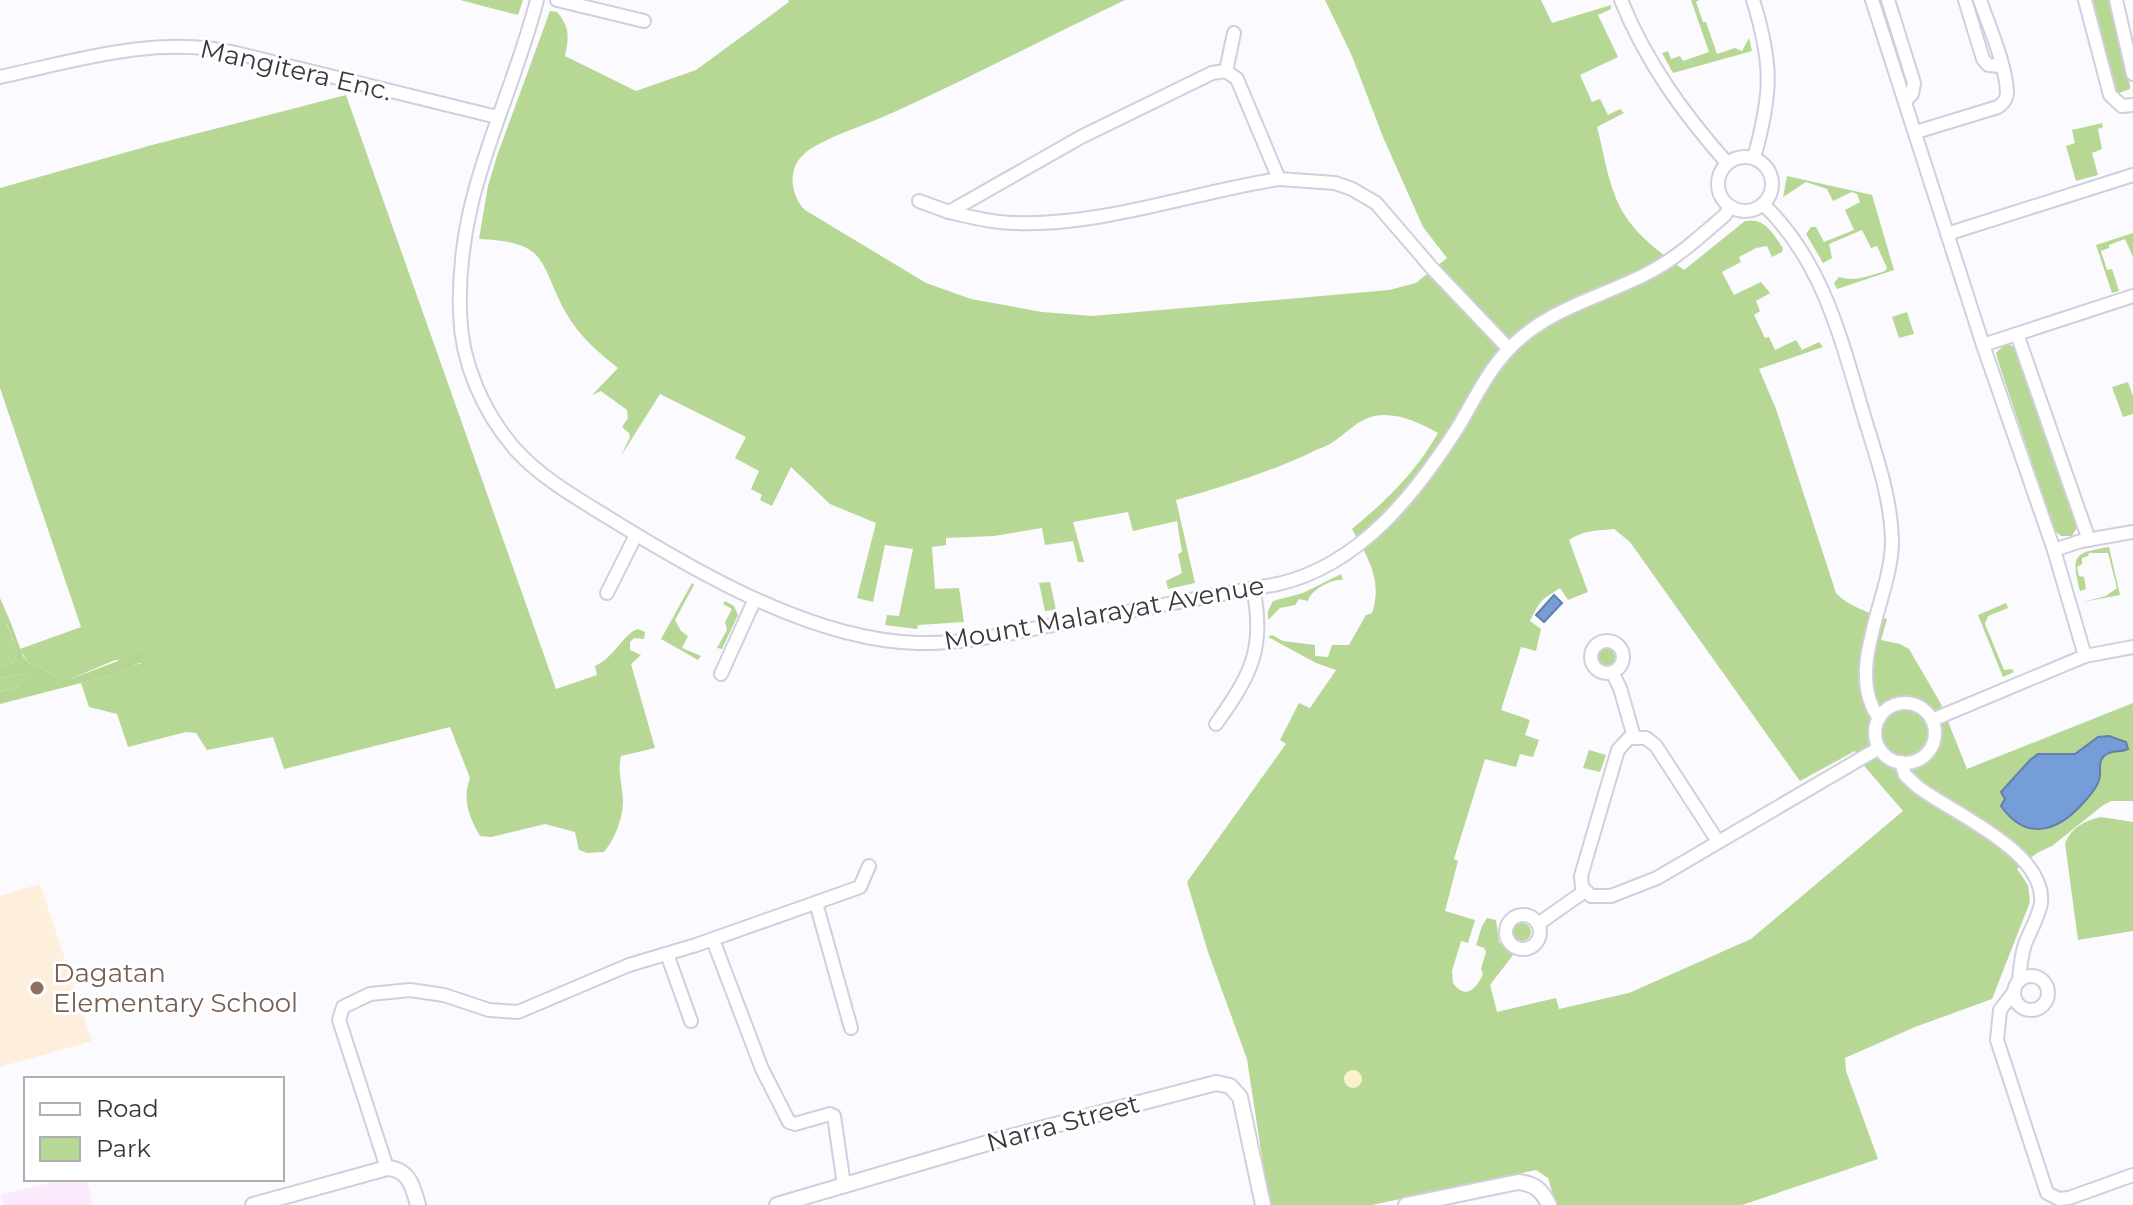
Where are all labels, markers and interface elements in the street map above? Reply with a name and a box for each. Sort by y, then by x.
street label: Mangitera Enc. [197,32,395,108]
street label: Mount Malarayat Avenue [941,569,1267,657]
place label: Dagatan Elementary School [53,957,298,1019]
marker: Dagatan Elementary School [28,979,46,997]
legend [24,1077,284,1181]
street label: Narra Street [983,1087,1143,1159]
text: Road [96,1094,159,1123]
text: Park [96,1134,151,1163]

